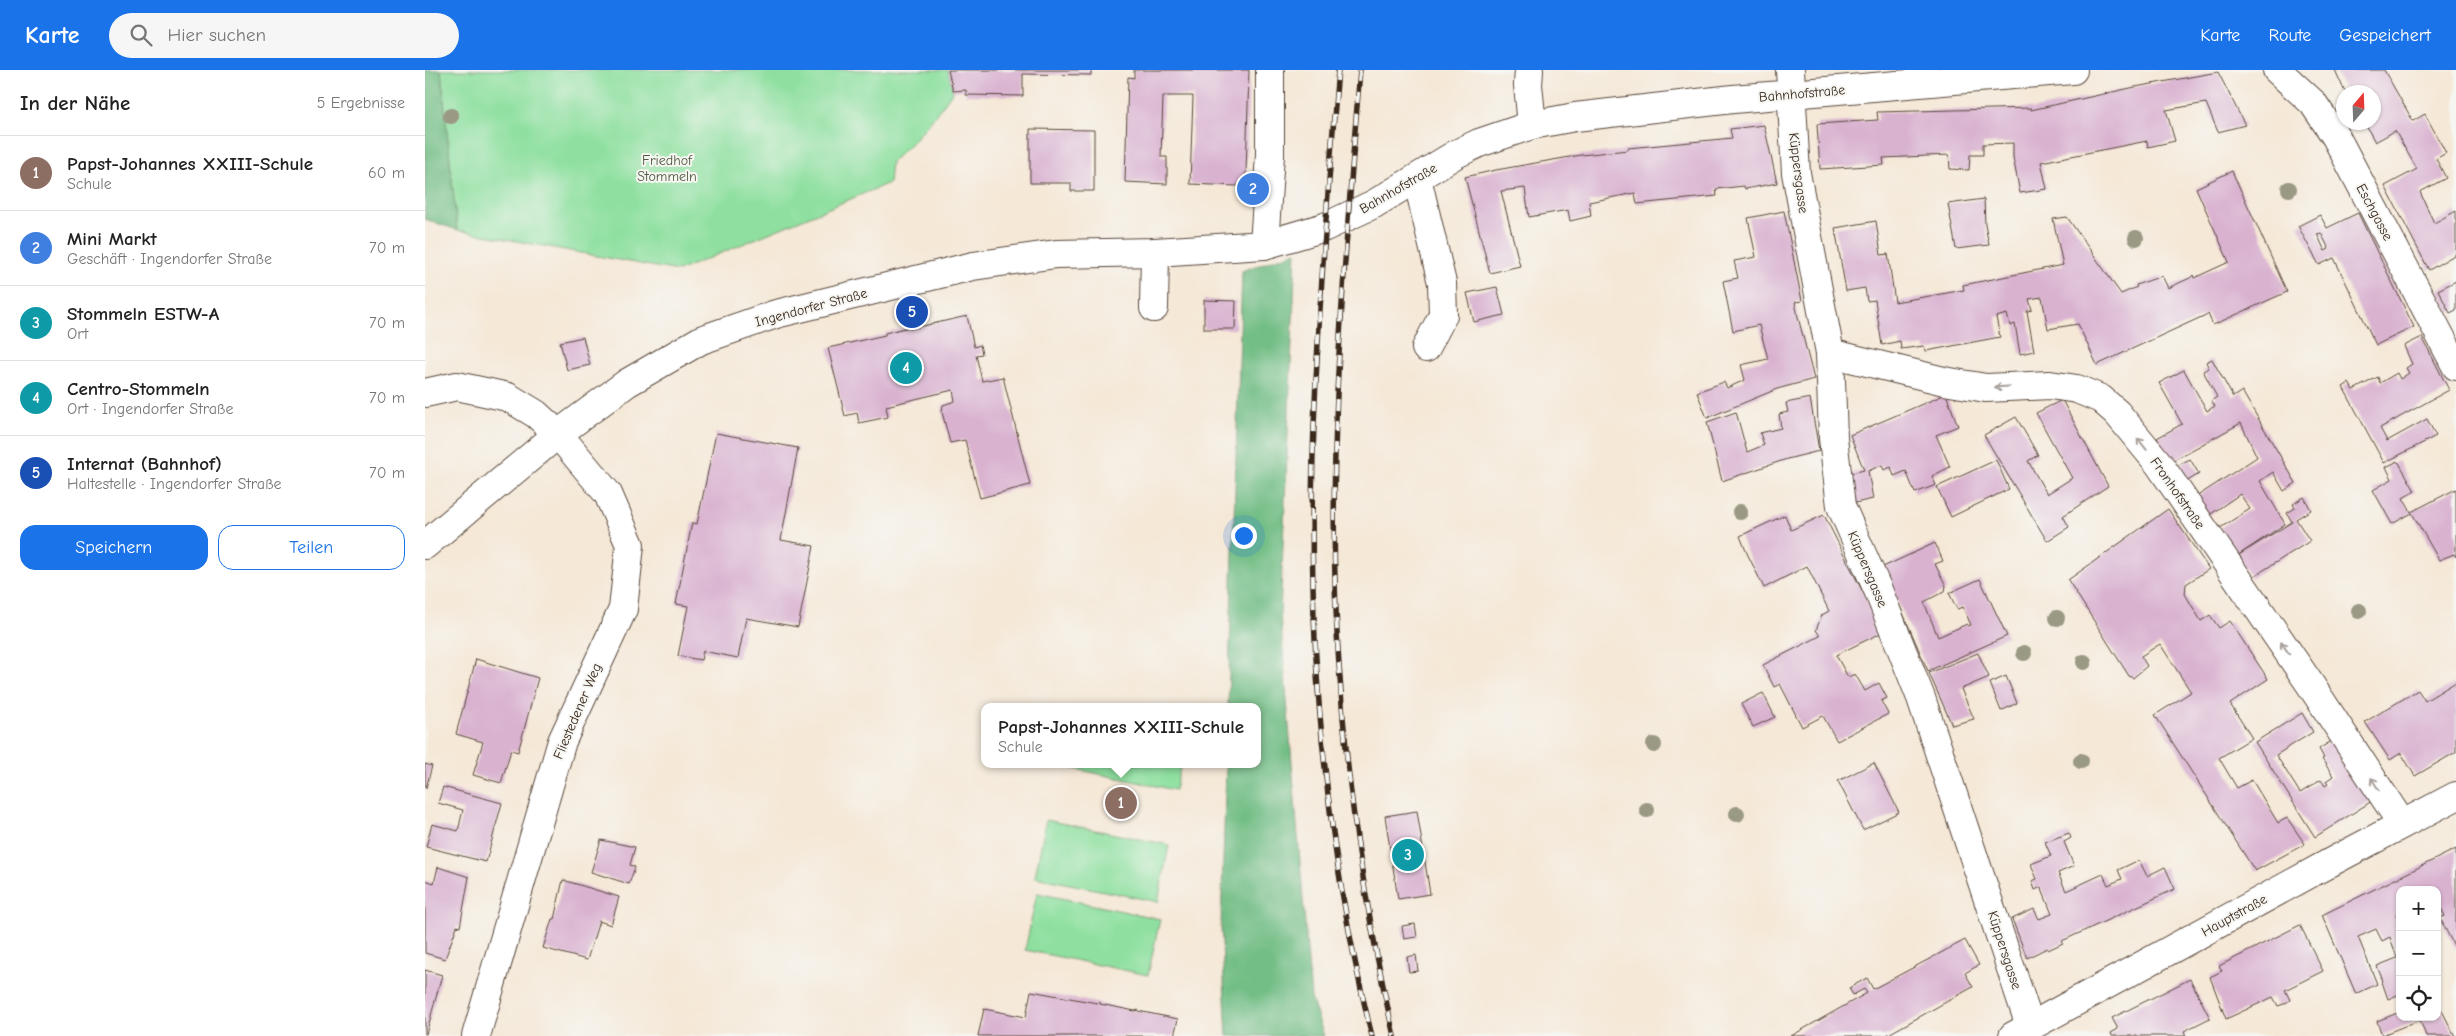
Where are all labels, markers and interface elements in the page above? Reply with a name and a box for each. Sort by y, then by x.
search box [109,13,459,58]
text: Karte [25,21,79,49]
icon: search [127,21,155,49]
text: Hier suchen [167,24,266,46]
text: Karte [2200,25,2240,46]
text: Route [2268,25,2311,46]
text: Gespeichert [2339,25,2431,46]
street label: Bahnhofstraße [1758,81,1846,106]
north arrow [2336,85,2381,130]
text: In der Nähe [20,91,130,115]
text: 5 Ergebnisse [317,94,405,112]
street label: Küppersgasse [1785,132,1812,215]
park label: Friedhof Stommeln [637,152,697,185]
text: Papst-Johannes XXIII-Schule [67,153,313,175]
street label: Bahnhofstraße [1356,159,1440,217]
text: 1 [33,164,39,182]
text: 60 m [368,164,405,182]
pin: 2 [1237,170,1269,208]
text: Schule [67,175,112,193]
street label: Eschgasse [2353,181,2397,243]
text: Mini Markt [67,228,157,250]
text: 2 [32,239,40,257]
text: 70 m [369,239,405,257]
text: Geschäft · Ingendorfer Straße [67,250,272,268]
street label: Ingendorfer Straße [753,284,869,331]
pin: 5 [896,293,928,331]
text: Stommeln ESTW-A [67,303,219,325]
text: 3 [32,314,40,332]
text: 70 m [369,314,405,332]
text: Ort [67,325,88,343]
pin: 4 [890,349,922,387]
text: Centro-Stommeln [67,378,210,400]
one-way arrow [1994,383,2010,392]
text: 4 [32,389,40,407]
text: 70 m [369,389,405,407]
text: Ort · Ingendorfer Straße [67,400,234,418]
one-way arrow [2137,438,2148,451]
text: Internat (Bahnhof) [67,453,222,475]
street label: Fronhofstraße [2147,454,2209,533]
text: 5 [32,464,40,482]
text: 70 m [369,464,405,482]
text: Haltestelle · Ingendorfer Straße [67,475,282,493]
your location [1231,523,1257,549]
button: Speichern [20,525,208,570]
button: Teilen [218,525,405,570]
street label: Küppersgasse [1844,528,1891,610]
one-way arrow [2280,642,2290,656]
street label: Fliestedener Weg [550,661,605,762]
popup [981,703,1261,768]
text: Papst-Johannes XXIII-Schule [998,716,1244,738]
text: Schule [998,738,1043,756]
one-way arrow [2370,777,2380,791]
pin: 1 [1105,784,1137,822]
pin: 3 [1392,836,1424,874]
map controls [2396,886,2441,1021]
button: + [2396,886,2441,931]
street label: Hauptstraße [2198,890,2270,940]
street label: Küppersgasse [1984,909,2025,992]
button: − [2396,931,2441,976]
button: locate [2396,976,2441,1021]

